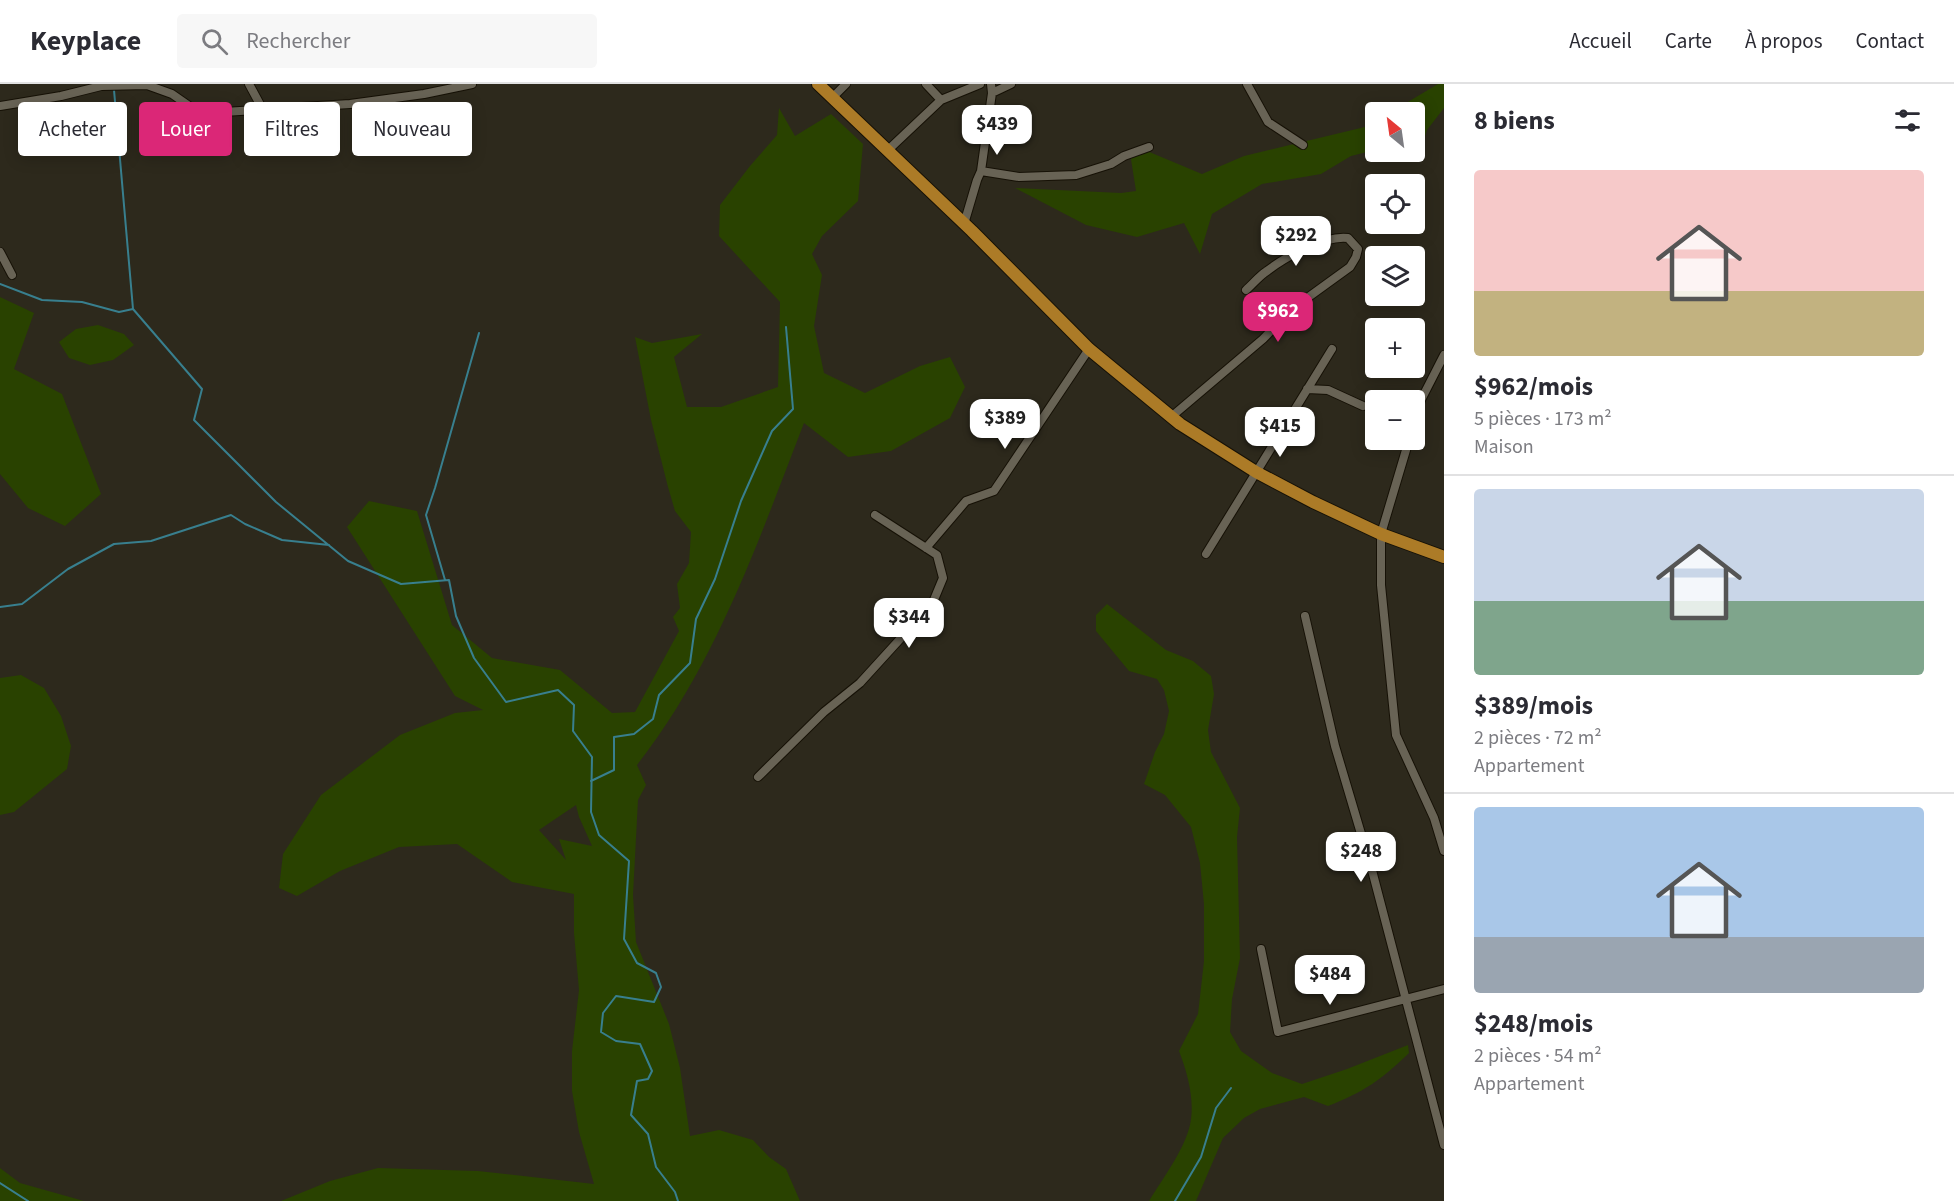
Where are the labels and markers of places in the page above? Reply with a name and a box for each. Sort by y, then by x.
pin: $439 [961,105,1033,156]
pin: $292 [1260,216,1332,267]
pin: $962 [1242,292,1314,343]
pin: $389 [969,399,1041,450]
pin: $415 [1244,407,1316,458]
pin: $344 [873,598,945,649]
pin: $248 [1325,832,1397,883]
pin: $484 [1294,955,1366,1006]

